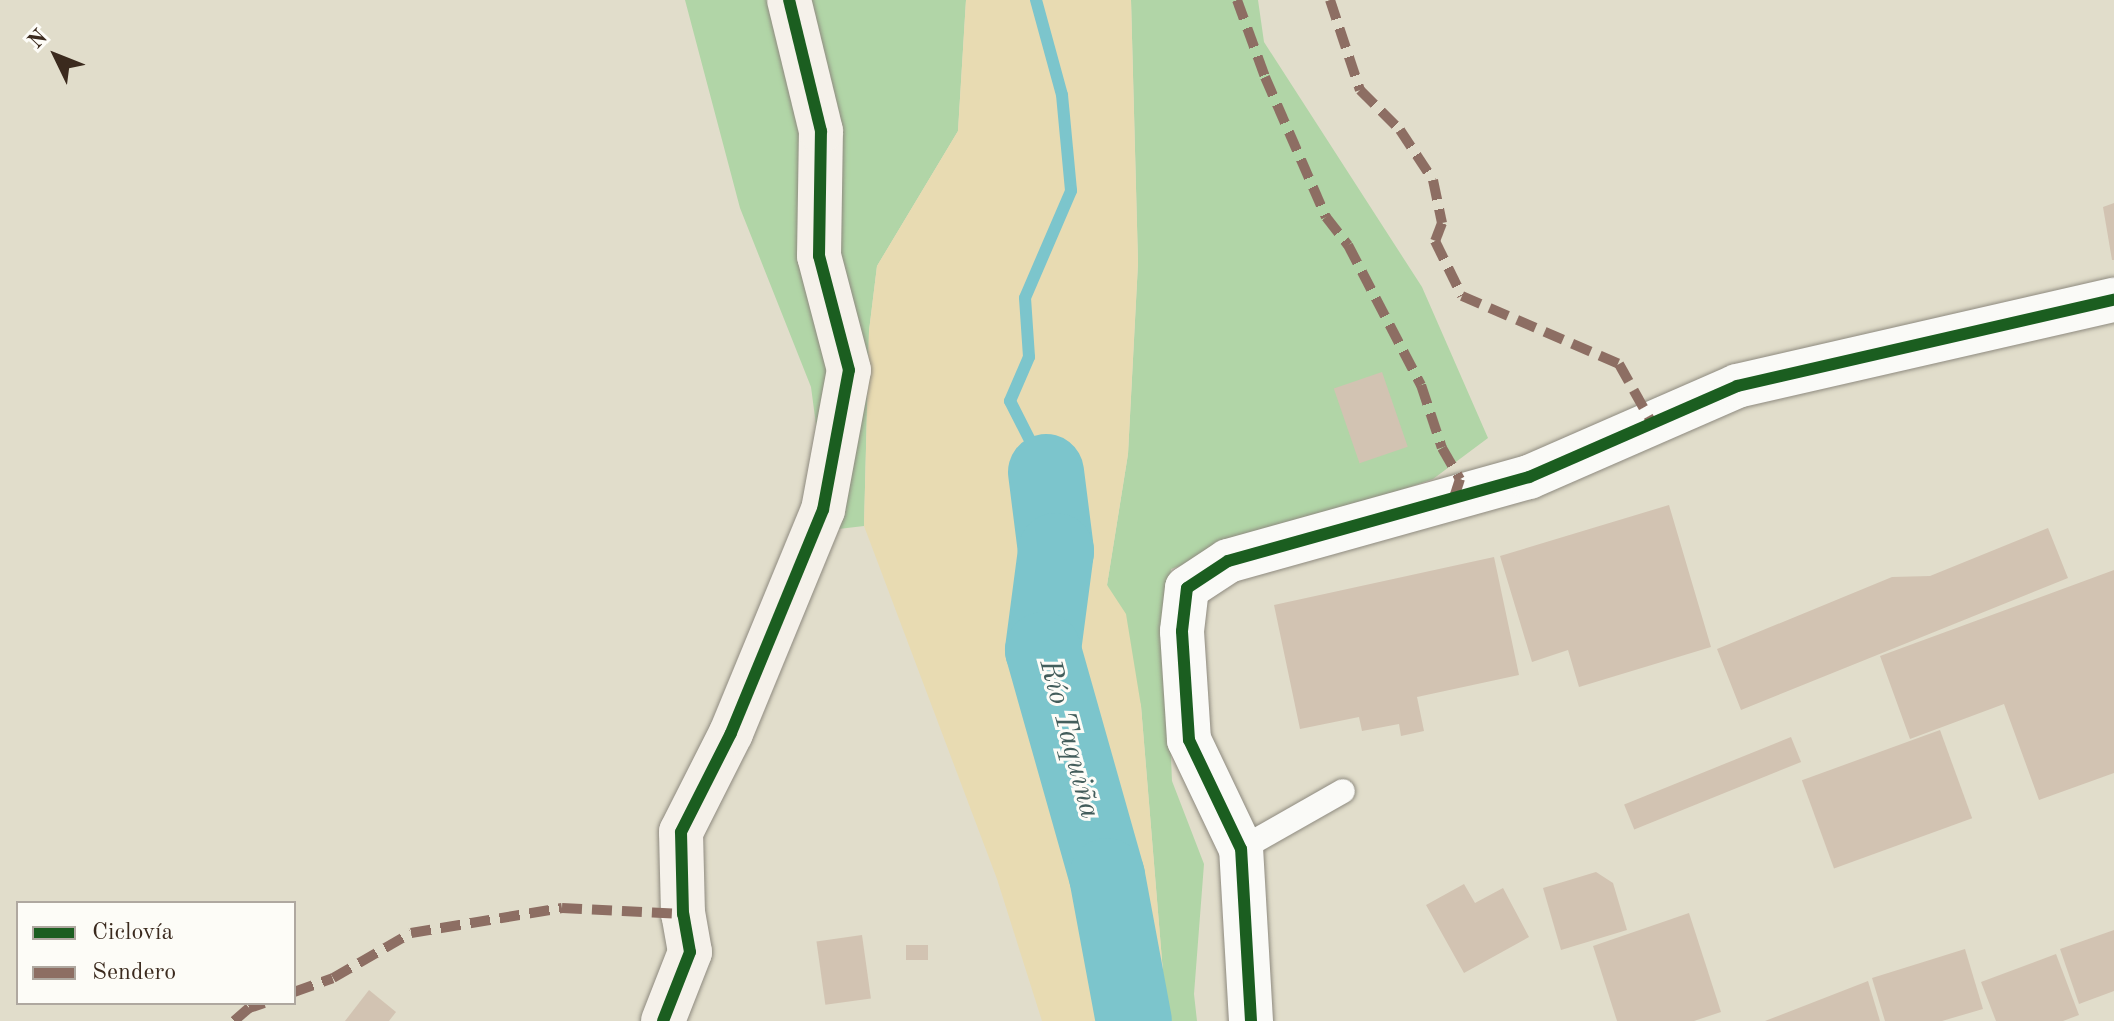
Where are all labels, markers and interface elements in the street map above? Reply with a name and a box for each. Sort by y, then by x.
north arrow [16,16,96,96]
text: N [25,26,52,53]
water label: Río Taquiña [1030,655,1108,823]
legend [16,901,296,1005]
text: Ciclovía [92,921,173,945]
text: Sendero [92,961,176,985]

